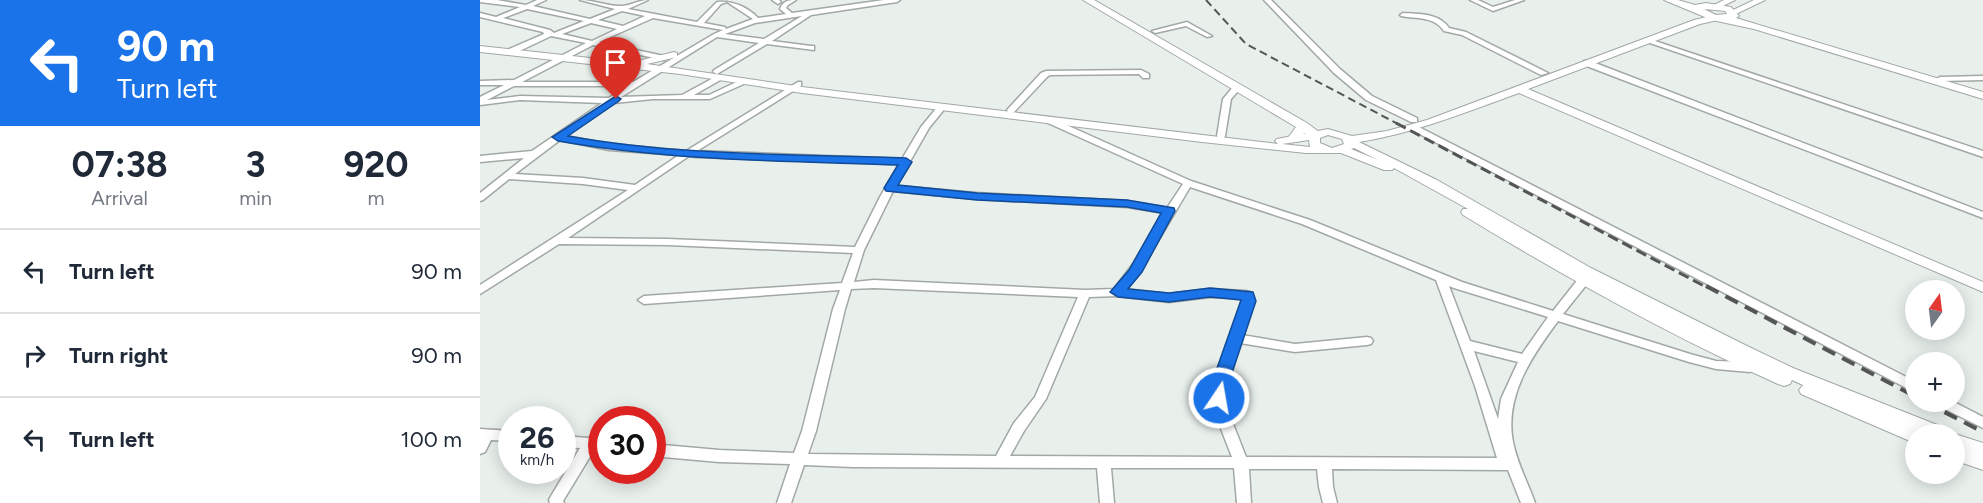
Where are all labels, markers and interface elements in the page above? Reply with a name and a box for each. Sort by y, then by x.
text: 90 m [117,21,215,72]
icon: left [18,24,96,102]
pin [590,37,641,99]
icon: arrive [599,46,632,79]
text: Turn left [117,72,217,105]
text: 07:38 [71,143,168,186]
text: 3 [246,143,266,186]
text: 920 [343,143,409,186]
text: Arrival [91,186,148,210]
text: min [239,186,272,210]
text: m [367,186,385,210]
icon: left [18,255,51,288]
text: Turn left [69,258,155,285]
text: 90 m [411,258,462,285]
north arrow [1905,280,1965,340]
map controls [1905,280,1965,484]
icon: right [18,339,51,372]
text: Turn right [69,342,168,369]
text: 90 m [411,342,462,369]
button: + [1905,352,1965,412]
position arrow [1187,366,1251,430]
speed limit sign: 30 [588,406,666,484]
text: 26 [520,419,554,456]
icon: left [18,423,51,456]
button: − [1905,424,1965,484]
text: Turn left [69,426,155,453]
text: 100 m [401,426,462,453]
text: km/h [520,451,554,469]

